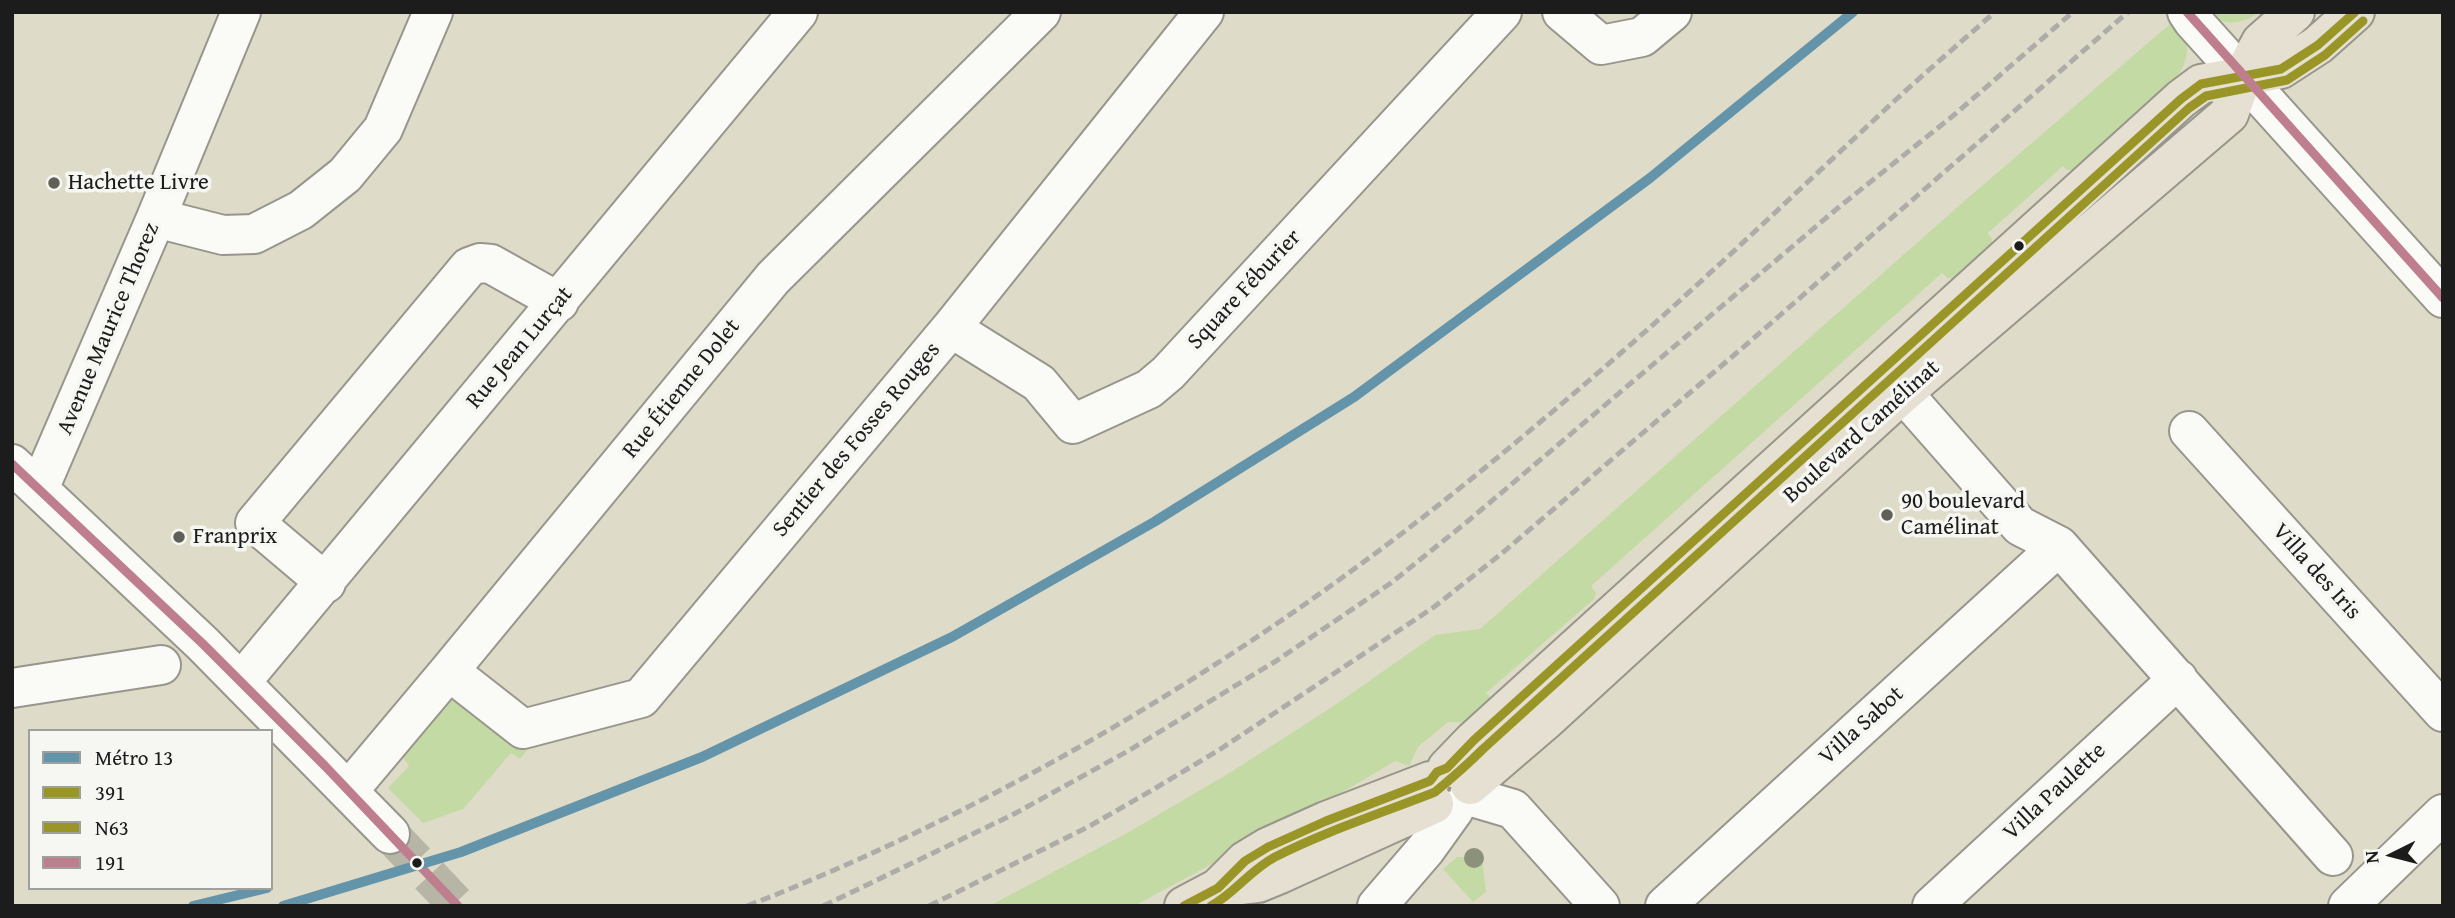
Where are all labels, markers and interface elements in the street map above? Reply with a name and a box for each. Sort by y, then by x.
place label: Hachette Livre [68,169,209,197]
marker: Hachette Livre [46,175,62,191]
street label: Avenue Maurice Thorez [52,219,166,439]
street label: Square Féburier [1182,224,1308,356]
unlabelled marker [2012,239,2026,253]
street label: Rue Jean Lurçat [461,281,579,415]
street label: Rue Étienne Dolet [617,314,747,464]
street label: Sentier des Fosses Rouges [767,337,947,543]
street label: Boulevard Camélinat [1778,355,1946,509]
place label: 90 boulevard Camélinat [1901,488,2025,542]
marker: 90 boulevard Camélinat [1879,507,1895,523]
street label: Villa des Iris [2266,518,2366,626]
place label: Franprix [193,523,277,551]
marker: Franprix [171,529,187,545]
street label: Villa Sabot [1814,681,1910,771]
legend [28,729,273,890]
street label: Villa Paulette [1998,737,2112,847]
text: Métro 13 [95,742,173,773]
text: 391 [95,777,125,808]
text: N63 [95,812,129,843]
north arrow [2357,820,2427,890]
text: 191 [95,847,125,878]
text: N [2357,849,2386,865]
unlabelled marker [410,856,424,870]

